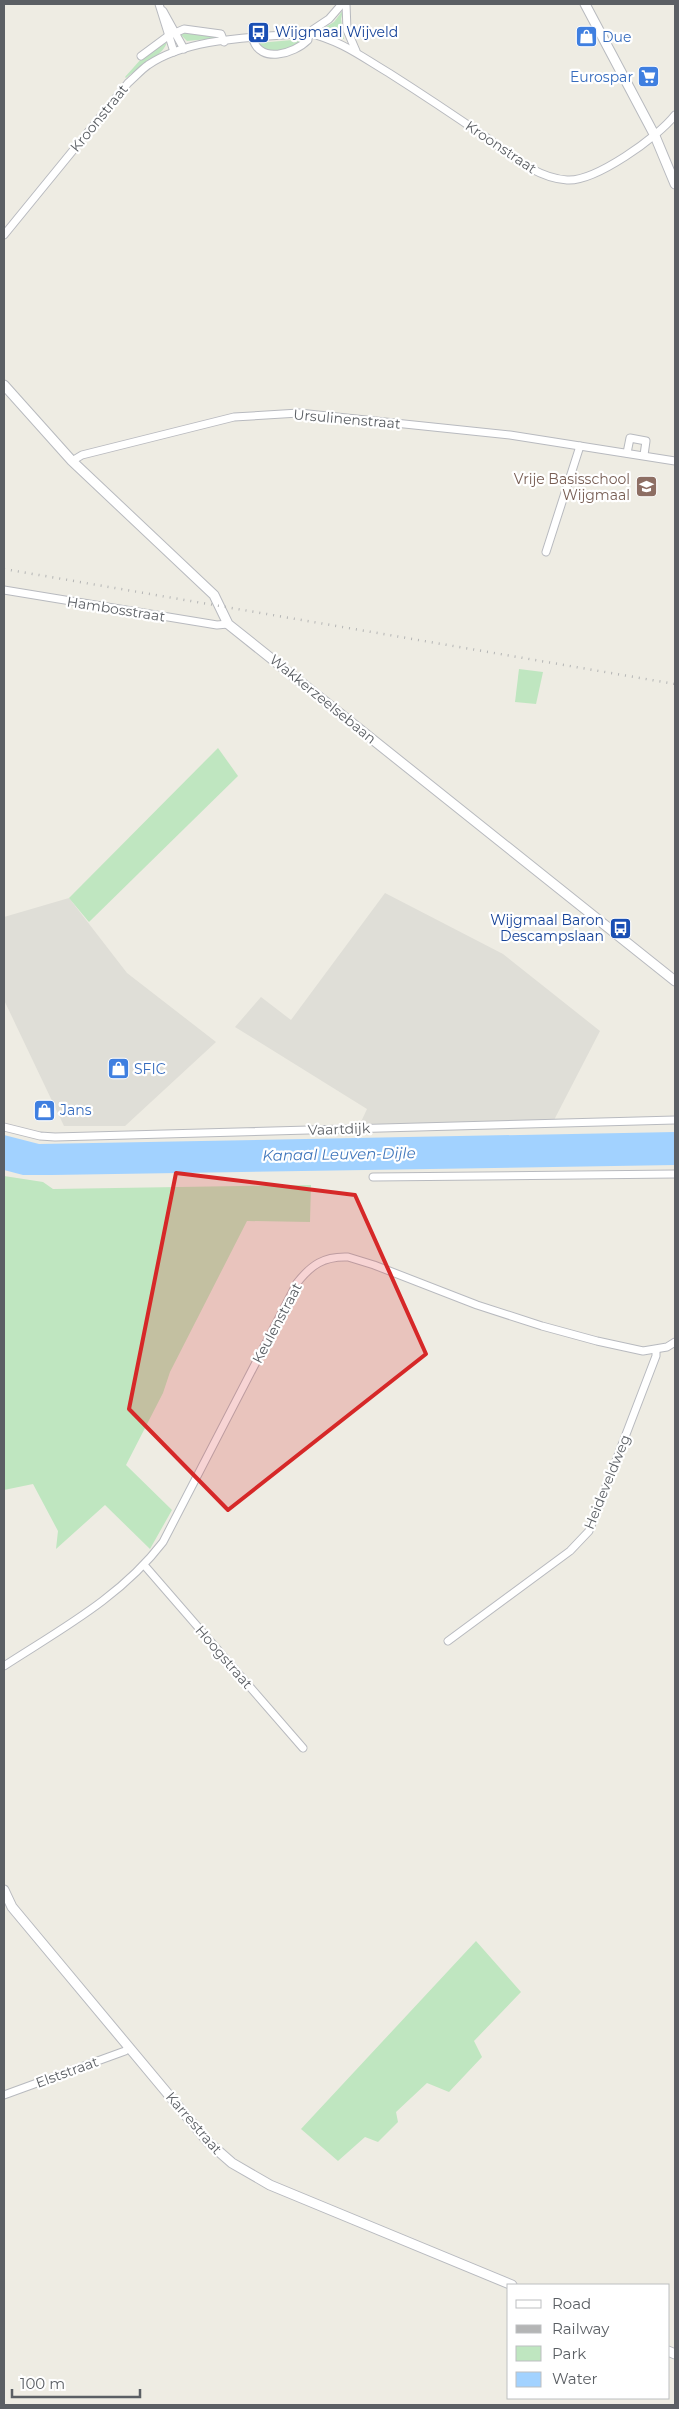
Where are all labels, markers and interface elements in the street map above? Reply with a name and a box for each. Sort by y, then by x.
bus stop icon: Wijgmaal Wijveld [247,20,271,44]
place label: Wijgmaal Wijveld [275,23,398,41]
shop icon: Due [574,25,598,49]
place label: Due [602,28,631,46]
supermarket icon: Eurospar [637,65,661,89]
place label: Eurospar [570,68,633,86]
street label: Kroonstraat [66,80,132,156]
street label: Kroonstraat [462,117,540,178]
street label: Ursulinenstraat [293,405,402,433]
place label: Vrije Basisschool Wijgmaal [514,470,630,504]
school or university icon: Vrije Basisschool Wijgmaal [634,475,658,499]
street label: Hambosstraat [66,592,167,626]
street label: Wakkerzeelsebaan [266,650,380,748]
place label: Wijgmaal Baron Descampslaan [490,911,604,945]
bus stop icon: Wijgmaal Baron Descampslaan [608,916,632,940]
shop icon: SFIC [106,1057,130,1081]
place label: SFIC [134,1060,166,1078]
shop icon: Jans [32,1098,56,1122]
place label: Jans [59,1101,92,1119]
street label: Vaartdijk [308,1119,371,1139]
water label: Kanaal Leuven-Dijle [262,1143,416,1165]
street label: Keulenstraat [248,1279,306,1366]
street label: Heideveldweg [580,1432,634,1532]
street label: Hoogstraat [192,1622,257,1693]
street label: Elststraat [33,2052,101,2092]
street label: Karrestraat [162,2088,226,2158]
legend [507,2284,669,2399]
text: Road [552,2294,591,2313]
text: Railway [552,2319,610,2338]
text: Park [552,2344,586,2363]
scale bar [12,2366,140,2398]
text: Water [552,2369,598,2388]
text: 100 m [20,2374,65,2393]

